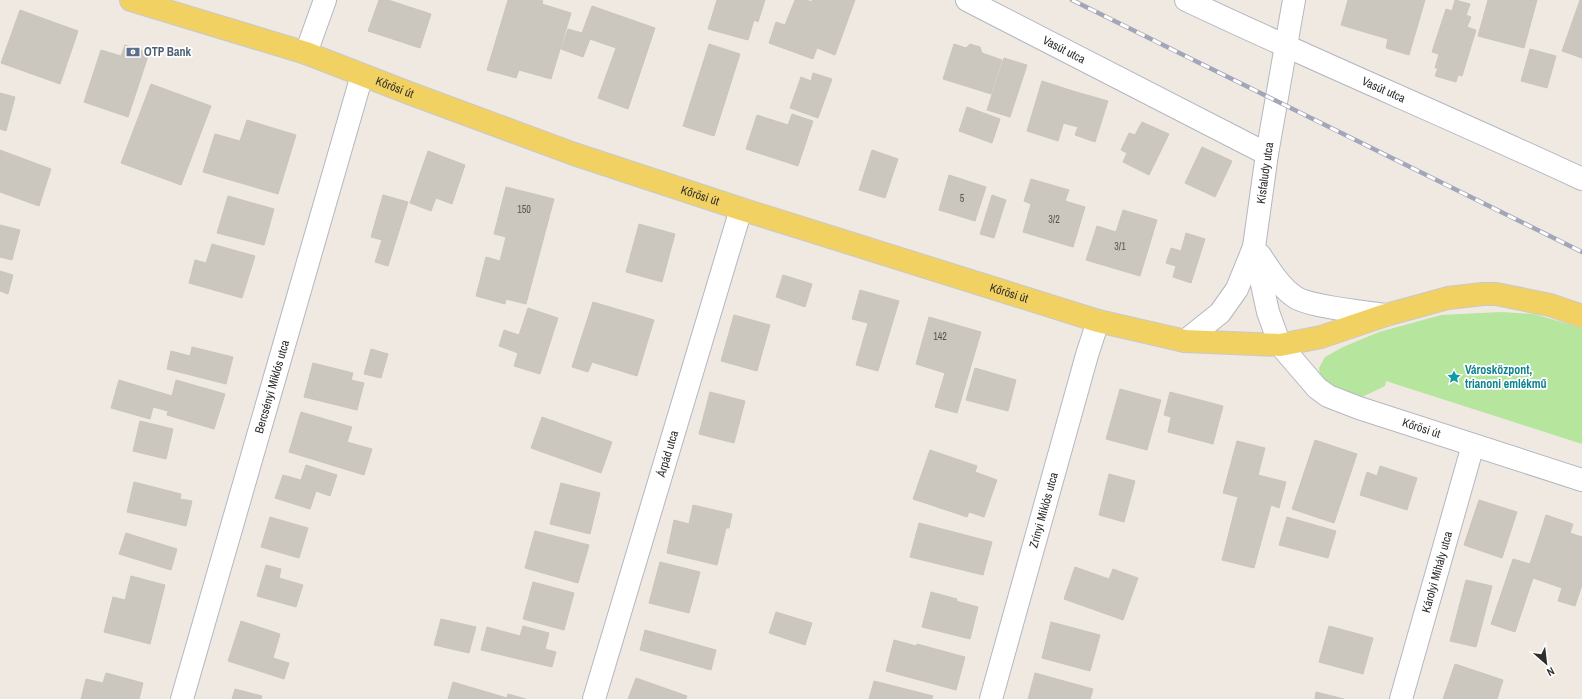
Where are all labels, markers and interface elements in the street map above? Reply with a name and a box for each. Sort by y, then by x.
street label: Vasút utca [1040,32,1088,68]
bank icon: OTP Bank [125,44,141,60]
place label: OTP Bank [144,44,191,60]
street label: Kőrösi út [373,73,416,102]
street label: Vasút utca [1359,73,1408,107]
street label: Kisfaludy utca [1253,141,1277,205]
street label: Kőrösi út [679,182,722,209]
house number: 5 [960,192,965,205]
house number: 150 [517,203,531,216]
house number: 3/2 [1048,213,1060,226]
house number: 3/1 [1114,240,1126,253]
street label: Kőrösi út [988,280,1031,307]
house number: 142 [933,330,947,343]
street label: Bercsényi Miklós utca [251,338,293,435]
place label: Városközpont, trianoni emlékmű [1465,362,1546,392]
place icon: Városközpont, trianoni emlékmű [1446,369,1462,385]
street label: Kőrösi út [1400,414,1443,442]
street label: Árpád utca [653,428,682,480]
street label: Zrínyi Miklós utca [1026,470,1062,550]
street label: Károlyi Mihály utca [1418,529,1456,615]
north arrow [1526,643,1566,683]
text: N [1545,664,1557,680]

